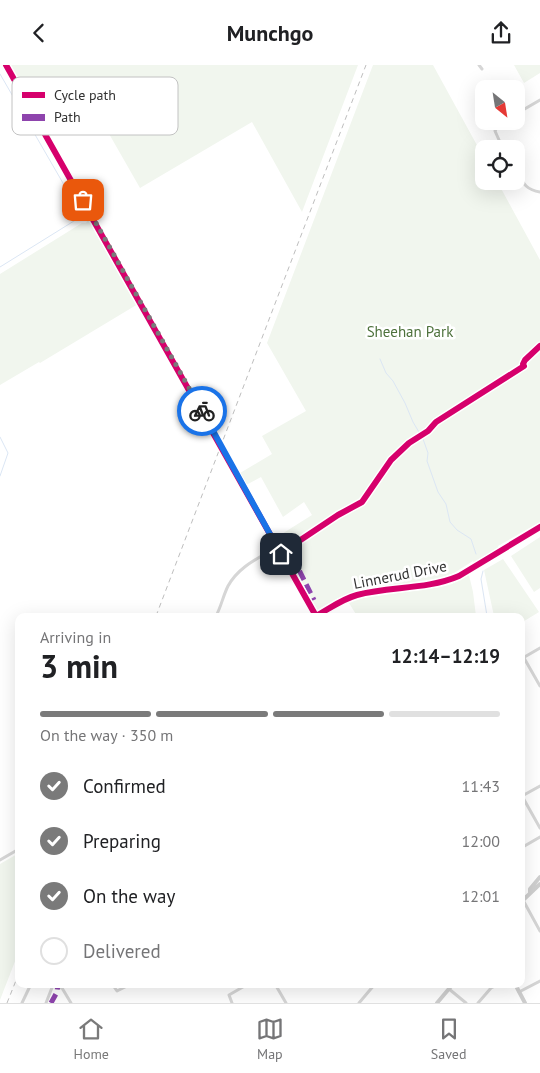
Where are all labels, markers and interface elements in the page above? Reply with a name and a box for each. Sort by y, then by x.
icon: back [25,19,53,47]
text: Munchgo [227,19,313,47]
icon: share [487,19,515,47]
legend [12,77,178,135]
north arrow [475,80,525,130]
map controls [475,80,525,190]
text: Cycle path [54,86,116,104]
text: Path [54,108,81,126]
button: locate [475,140,525,190]
pin [62,179,104,221]
icon: bag [69,186,97,214]
park label: Sheehan Park [367,322,454,341]
courier [177,386,227,436]
icon: bike [188,397,216,425]
pin [260,533,302,575]
icon: home [267,540,295,568]
street label: Linnerud Drive [352,556,448,593]
text: Arriving in [40,627,111,647]
text: 12:14–12:19 [391,644,500,668]
text: 3 min [40,645,118,687]
text: On the way · 350 m [40,725,173,745]
icon: check [40,772,68,800]
text: Confirmed [83,774,166,798]
text: 11:43 [462,776,500,796]
icon: check [40,827,68,855]
text: Preparing [83,829,161,853]
text: 12:00 [462,831,500,851]
icon: check [40,882,68,910]
text: On the way [83,884,175,908]
text: 12:01 [462,886,500,906]
text: Delivered [83,939,161,963]
tab: Home [73,1015,109,1063]
tab: Map [256,1015,284,1063]
tab: Saved [431,1015,466,1063]

